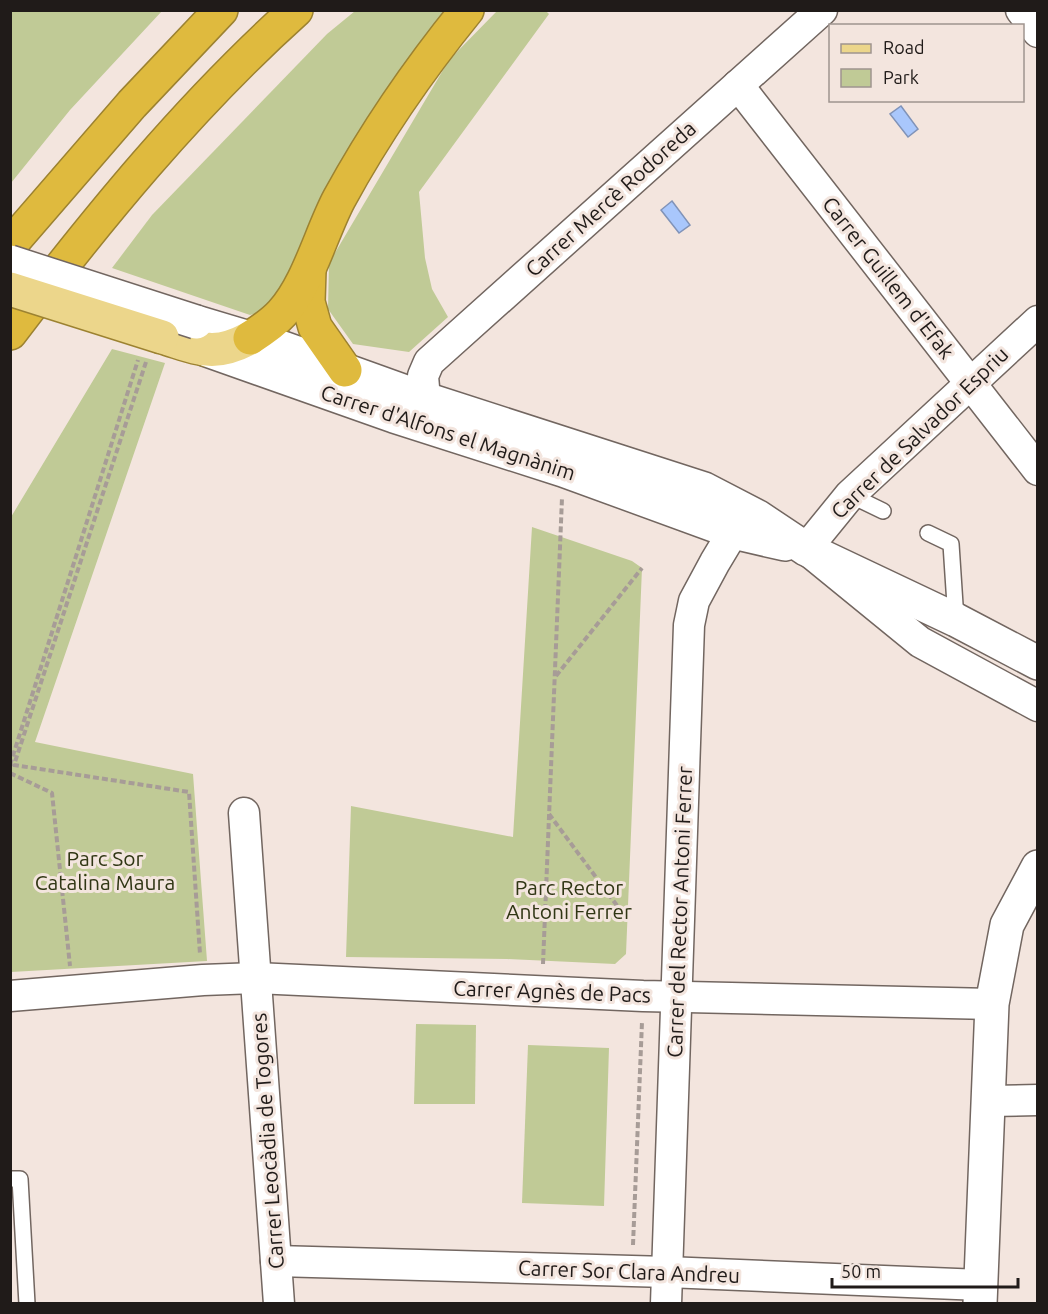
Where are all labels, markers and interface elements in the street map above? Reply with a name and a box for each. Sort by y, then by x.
legend [829,24,1024,102]
text: Road [883,37,925,57]
text: Park [883,67,919,87]
street label: Carrer Mercè Rodoreda [520,116,700,281]
street label: Carrer Guillem d'Efak [818,192,960,363]
street label: Carrer de Salvador Espriu [826,341,1013,523]
street label: Carrer d'Alfons el Magnànim [318,379,579,485]
street label: Carrer del Rector Antoni Ferrer [662,766,696,1058]
park label: Parc Sor Catalina Maura [35,846,175,894]
park label: Parc Rector Antoni Ferrer [506,875,632,923]
street label: Carrer Agnès de Pacs [453,976,651,1006]
street label: Carrer Leocàdia de Togores [246,1012,288,1270]
scale bar [832,1251,1018,1289]
street label: Carrer Sor Clara Andreu [518,1255,740,1287]
text: 50 m [841,1261,881,1281]

